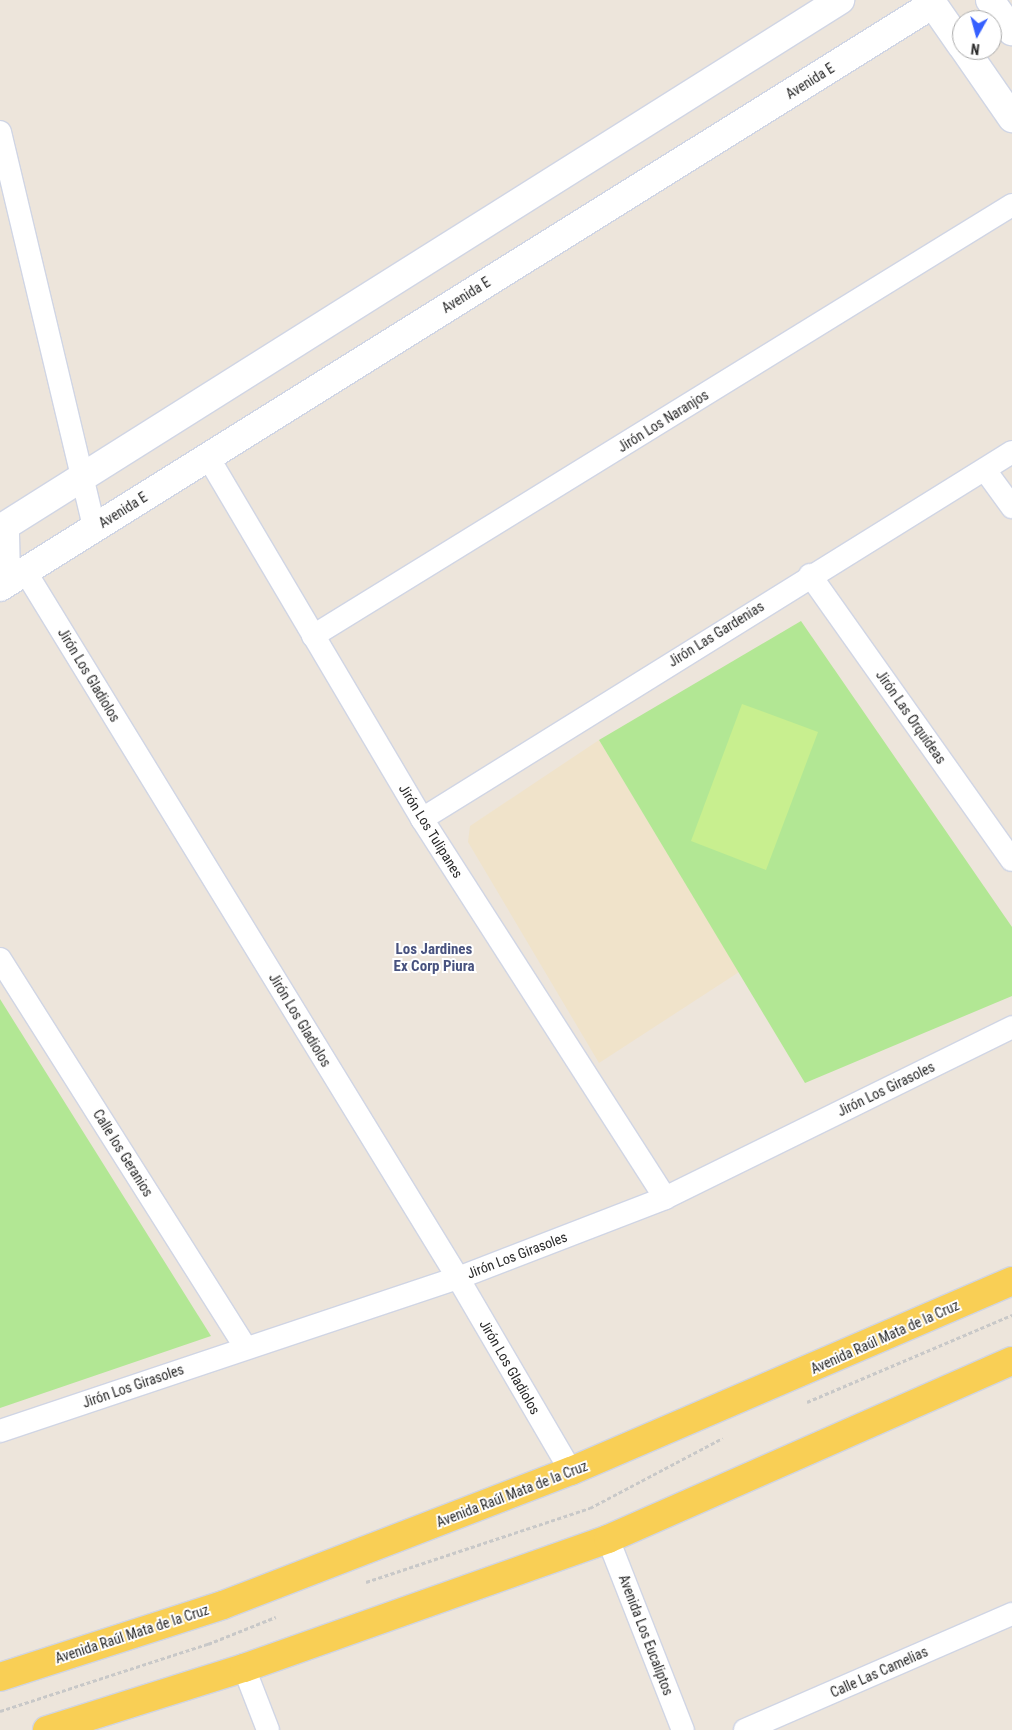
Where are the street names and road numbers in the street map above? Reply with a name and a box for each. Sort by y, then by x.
street label: Avenida E [783,60,837,102]
street label: Avenida E [439,274,493,316]
street label: Jirón Los Naranjos [615,386,711,456]
street label: Avenida E [96,489,150,531]
street label: Jirón Las Gardenias [665,598,767,670]
street label: Jirón Los Gladiolos [54,625,124,725]
street label: Jirón Las Orquídeas [872,667,950,767]
street label: Jirón Los Tulipanes [395,781,467,881]
street label: Jirón Los Gladiolos [265,970,335,1070]
street label: Jirón Los Girasoles [835,1058,937,1120]
street label: Calle los Geranios [89,1106,157,1200]
street label: Jirón Los Girasoles [464,1228,570,1282]
street label: Avenida Raúl Mata de la Cruz [808,1297,962,1377]
street label: Jirón Los Gladiolos [476,1317,544,1417]
street label: Jirón Los Girasoles [80,1361,186,1411]
street label: Avenida Raúl Mata de la Cruz [434,1457,590,1531]
street label: Avenida Los Eucaliptos [615,1572,677,1698]
street label: Avenida Raúl Mata de la Cruz [53,1601,211,1667]
street label: Calle Las Camelias [828,1643,930,1701]

